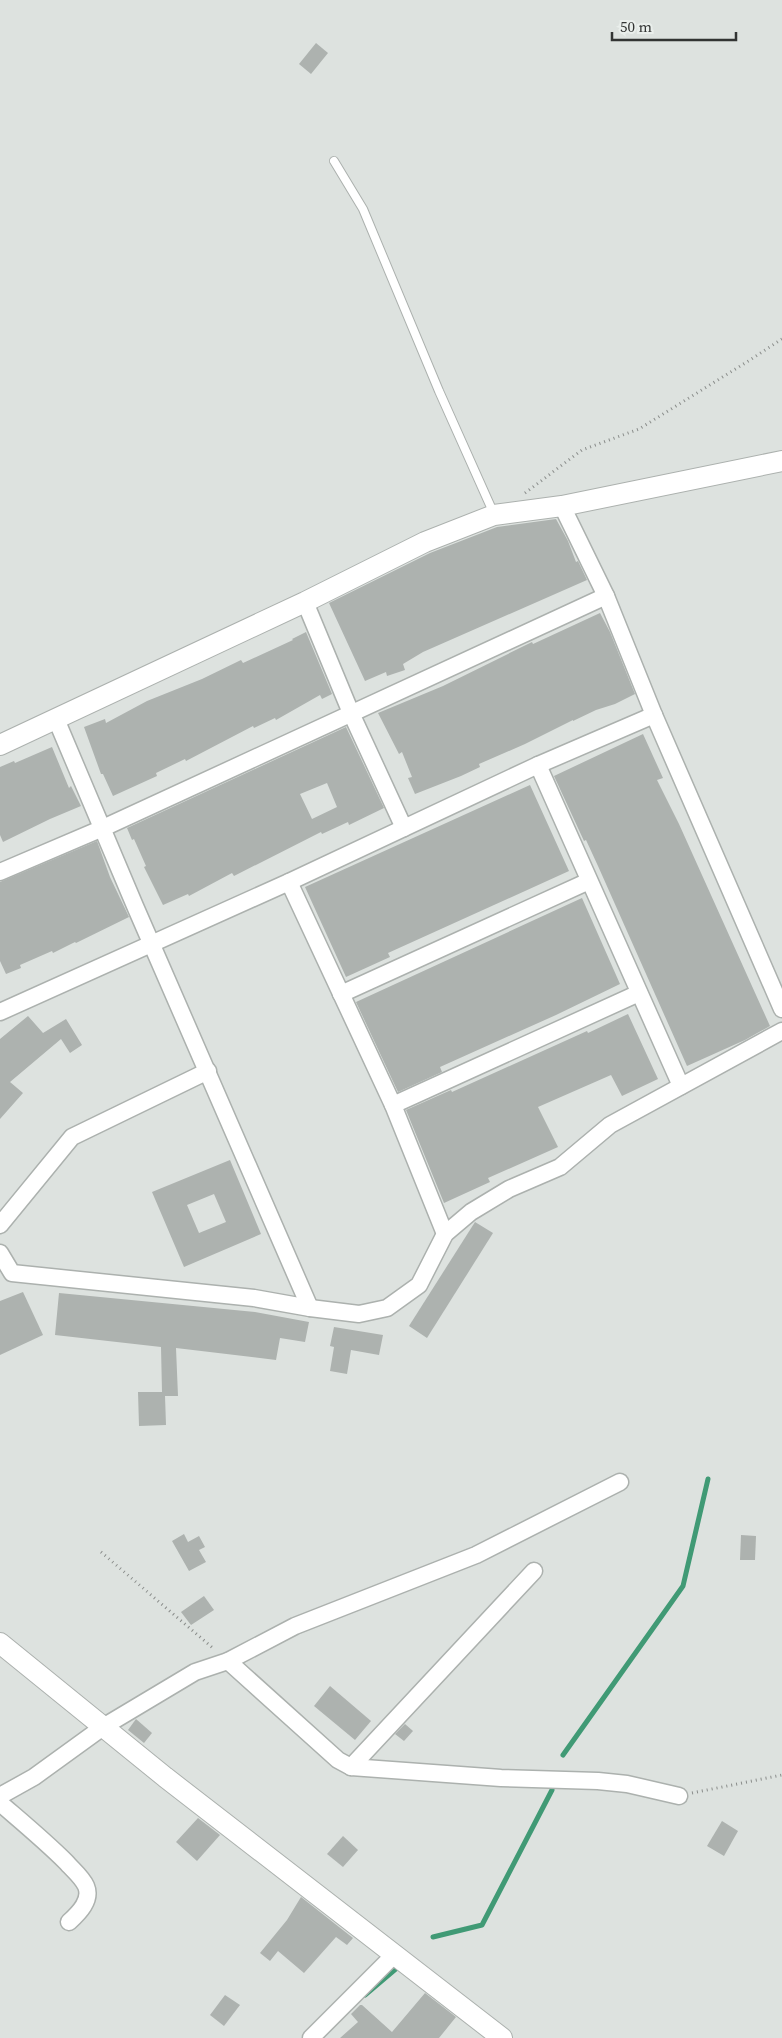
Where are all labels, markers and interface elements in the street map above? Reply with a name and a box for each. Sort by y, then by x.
scale bar [612,10,736,42]
text: 50 m [620,16,652,37]

